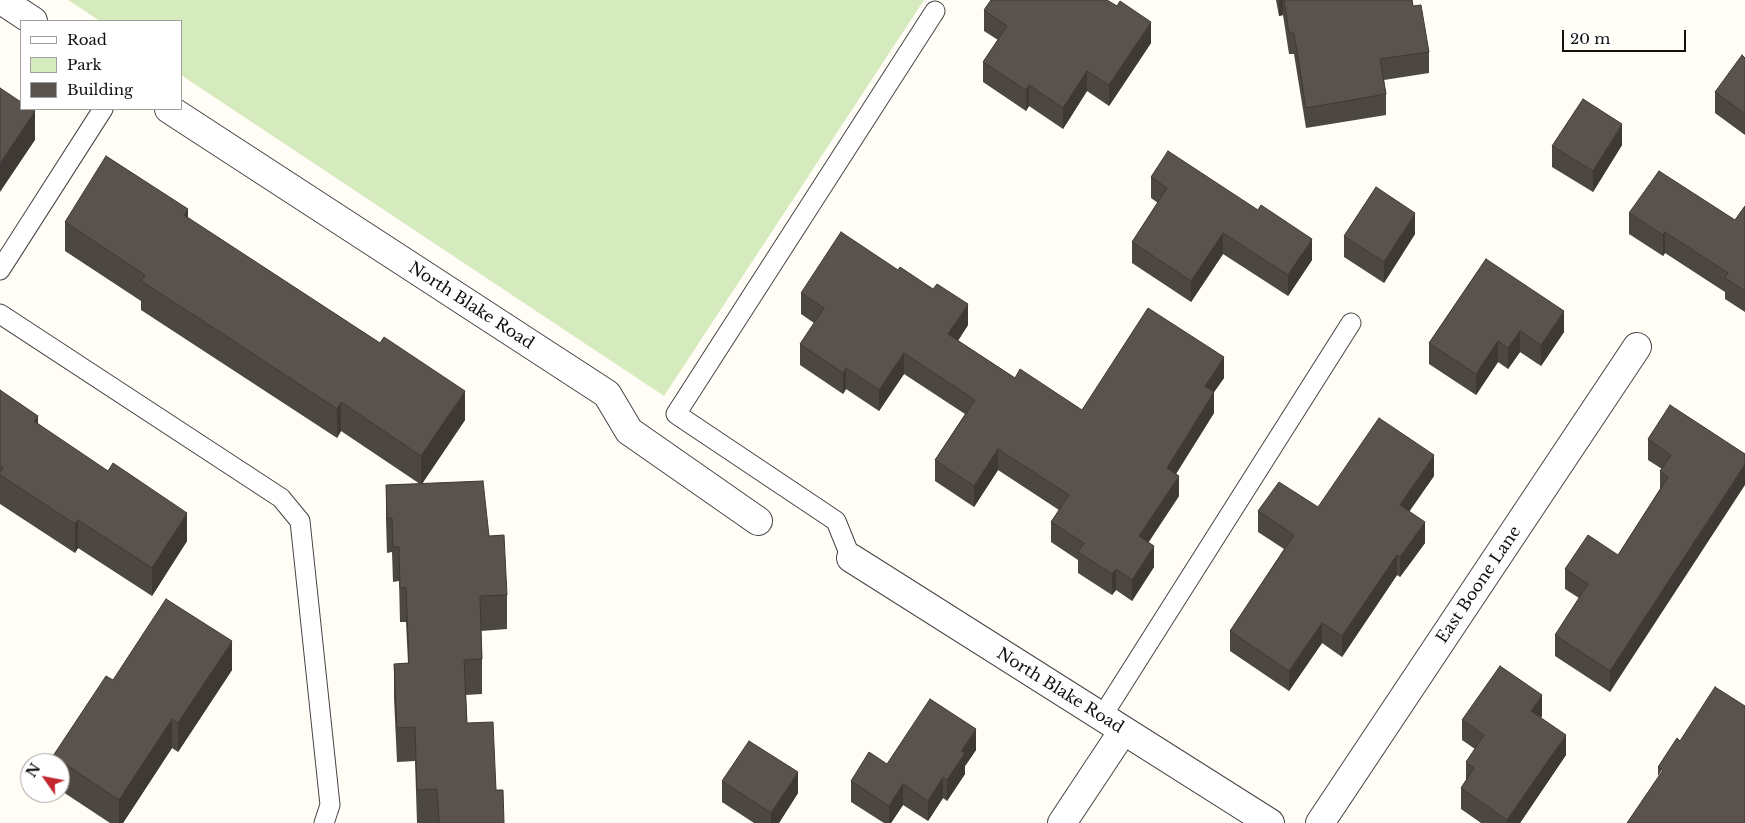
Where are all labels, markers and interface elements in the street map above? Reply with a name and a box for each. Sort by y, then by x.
legend [20,20,182,110]
scale bar [1565,20,1689,52]
text: 20 m [1570,29,1610,48]
text: Road [67,30,107,49]
text: Park [67,55,102,74]
text: Building [67,80,133,99]
street label: North Blake Road [405,258,537,354]
street label: East Boone Lane [1433,523,1525,647]
street label: North Blake Road [993,644,1127,738]
north arrow [20,753,70,803]
text: N [22,760,44,781]

